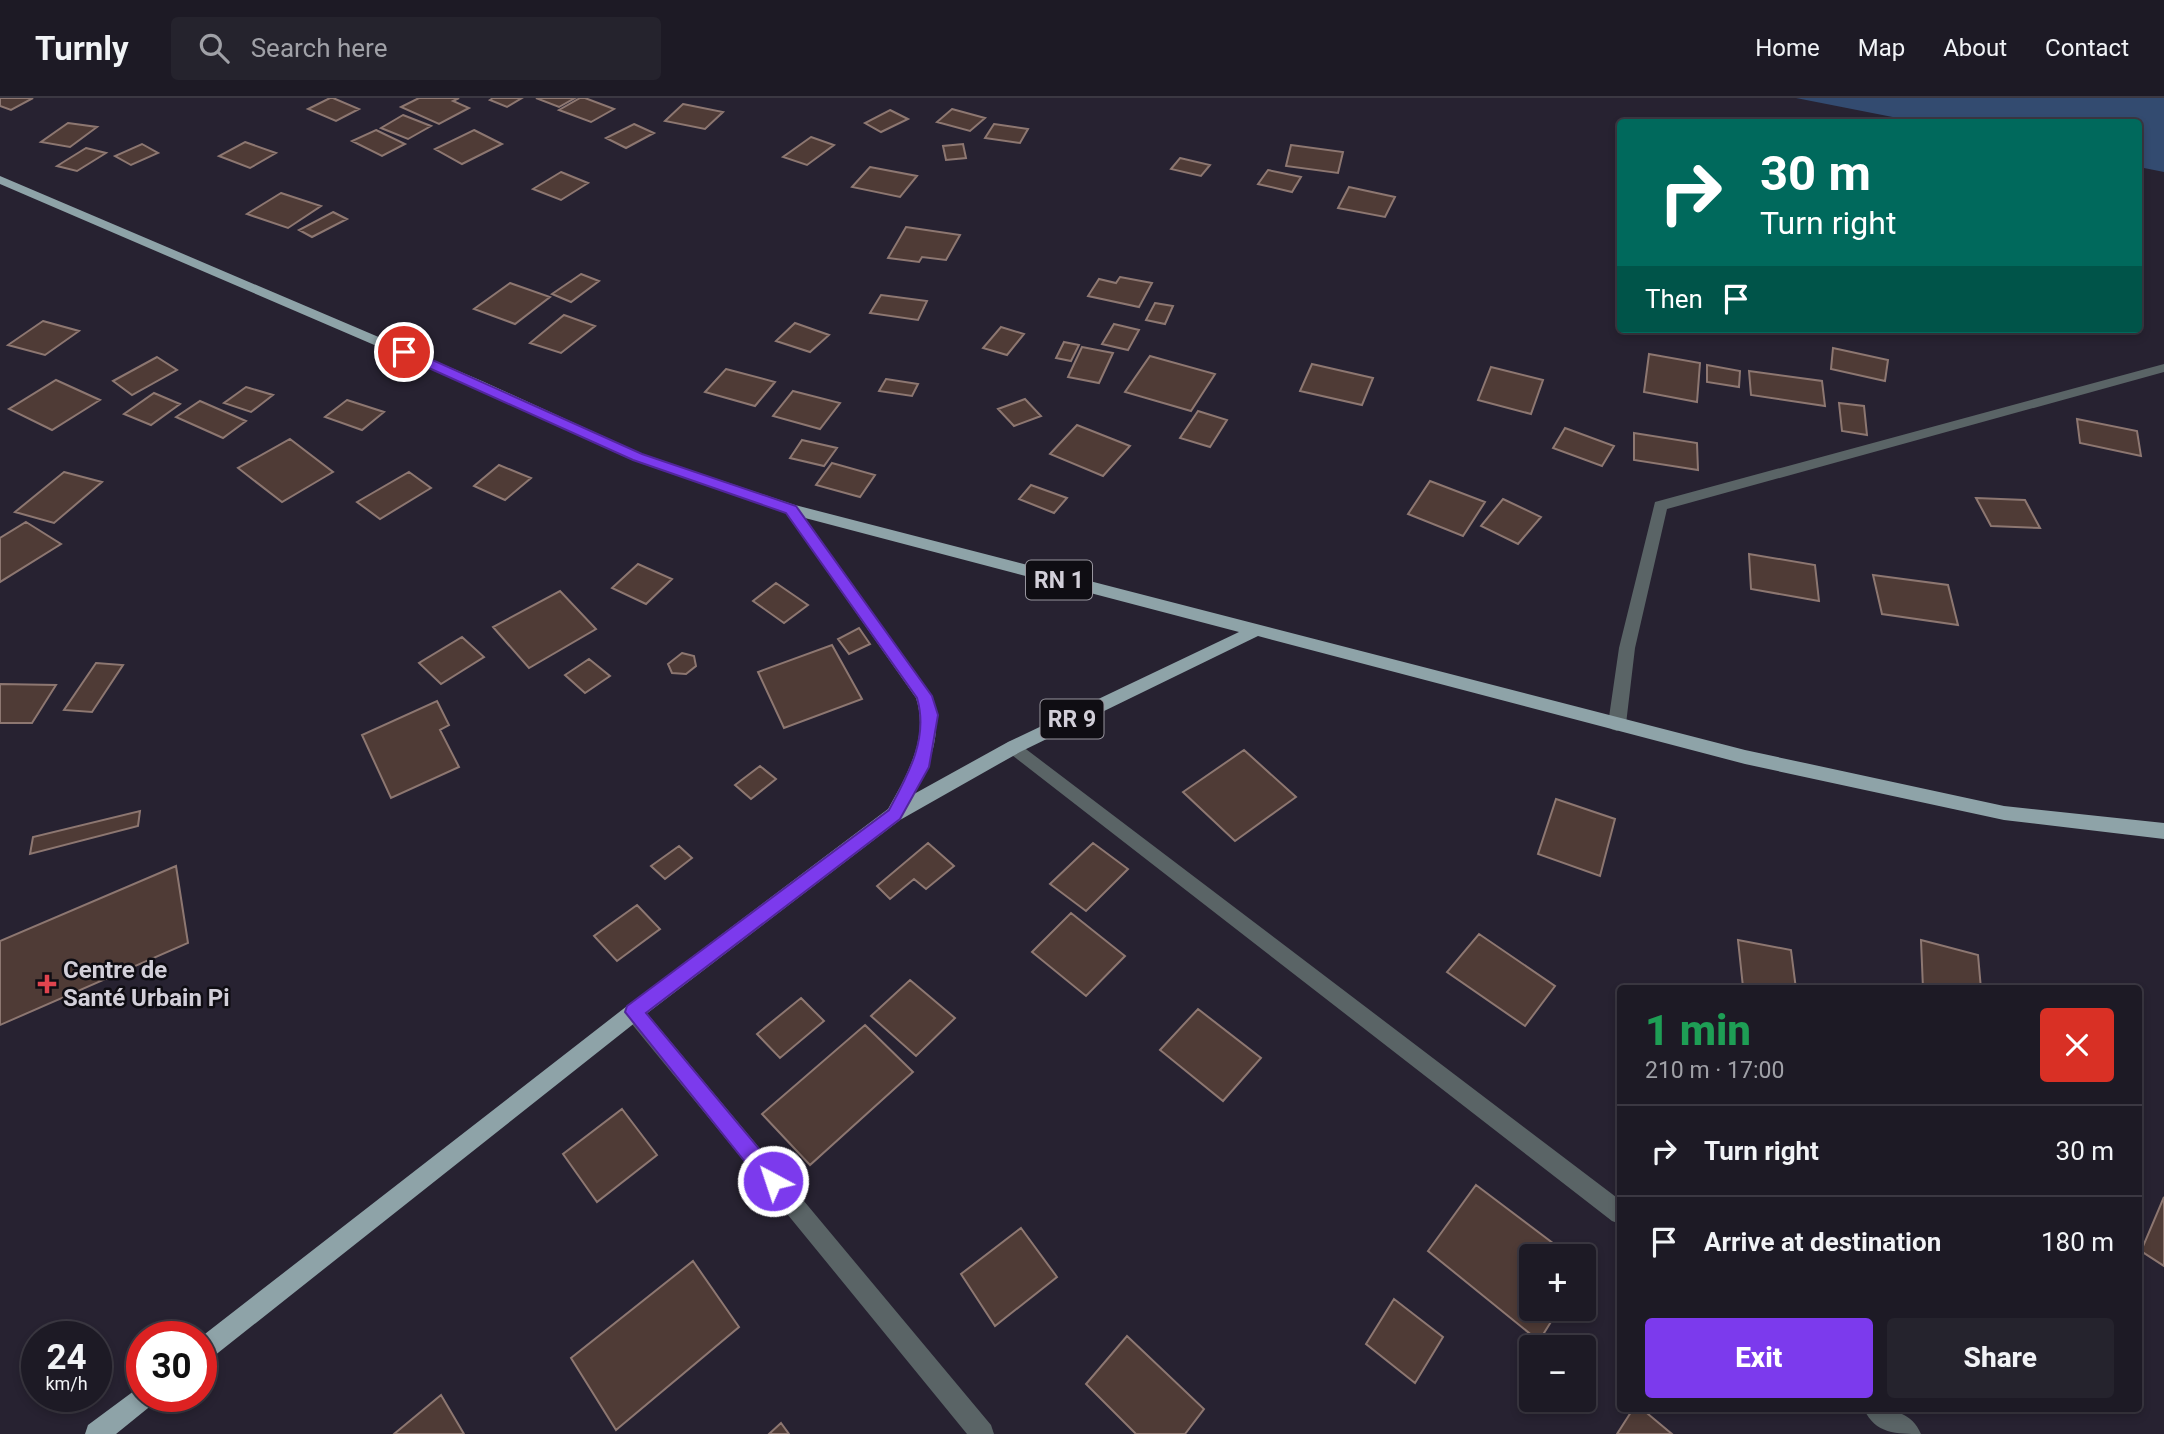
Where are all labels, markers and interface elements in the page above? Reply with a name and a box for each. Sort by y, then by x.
search box [171,17,661,80]
text: Turnly [35,29,129,68]
icon: search [195,29,233,67]
text: Search here [251,33,387,63]
text: Home [1755,34,1820,62]
text: Map [1858,34,1905,62]
text: About [1943,34,2007,62]
text: Contact [2045,34,2129,62]
text: 30 m [1760,145,1871,202]
icon: right [1645,147,1736,238]
text: Turn right [1760,204,1896,242]
icon: arrive [1717,280,1755,318]
text: Then [1645,284,1703,314]
pin [374,322,434,382]
icon: arrive [385,333,423,371]
road number: RN 1 [1026,560,1092,600]
road number: RR 9 [1040,699,1104,738]
place label: Centre de Santé Urbain Pi [63,956,230,1012]
marker: Centre de Santé Urbain Pi [37,974,57,994]
text: 1 min [1645,1006,1751,1055]
button: close [2040,1008,2114,1082]
text: 210 m · 17:00 [1645,1057,1784,1084]
icon: right [1645,1132,1683,1170]
text: Turn right [1704,1136,1819,1166]
text: 30 m [2056,1136,2114,1166]
position arrow [736,1144,810,1218]
icon: arrive [1645,1223,1683,1261]
text: Arrive at destination [1704,1227,1941,1257]
text: 180 m [2041,1227,2114,1257]
map controls [1519,1244,1596,1412]
button: + [1519,1244,1596,1321]
button: Exit [1645,1318,1873,1398]
button: Share [1887,1318,2114,1398]
speed limit sign: 30 [126,1321,217,1412]
button: − [1519,1335,1596,1412]
text: 24 [46,1337,87,1378]
text: km/h [45,1373,88,1394]

